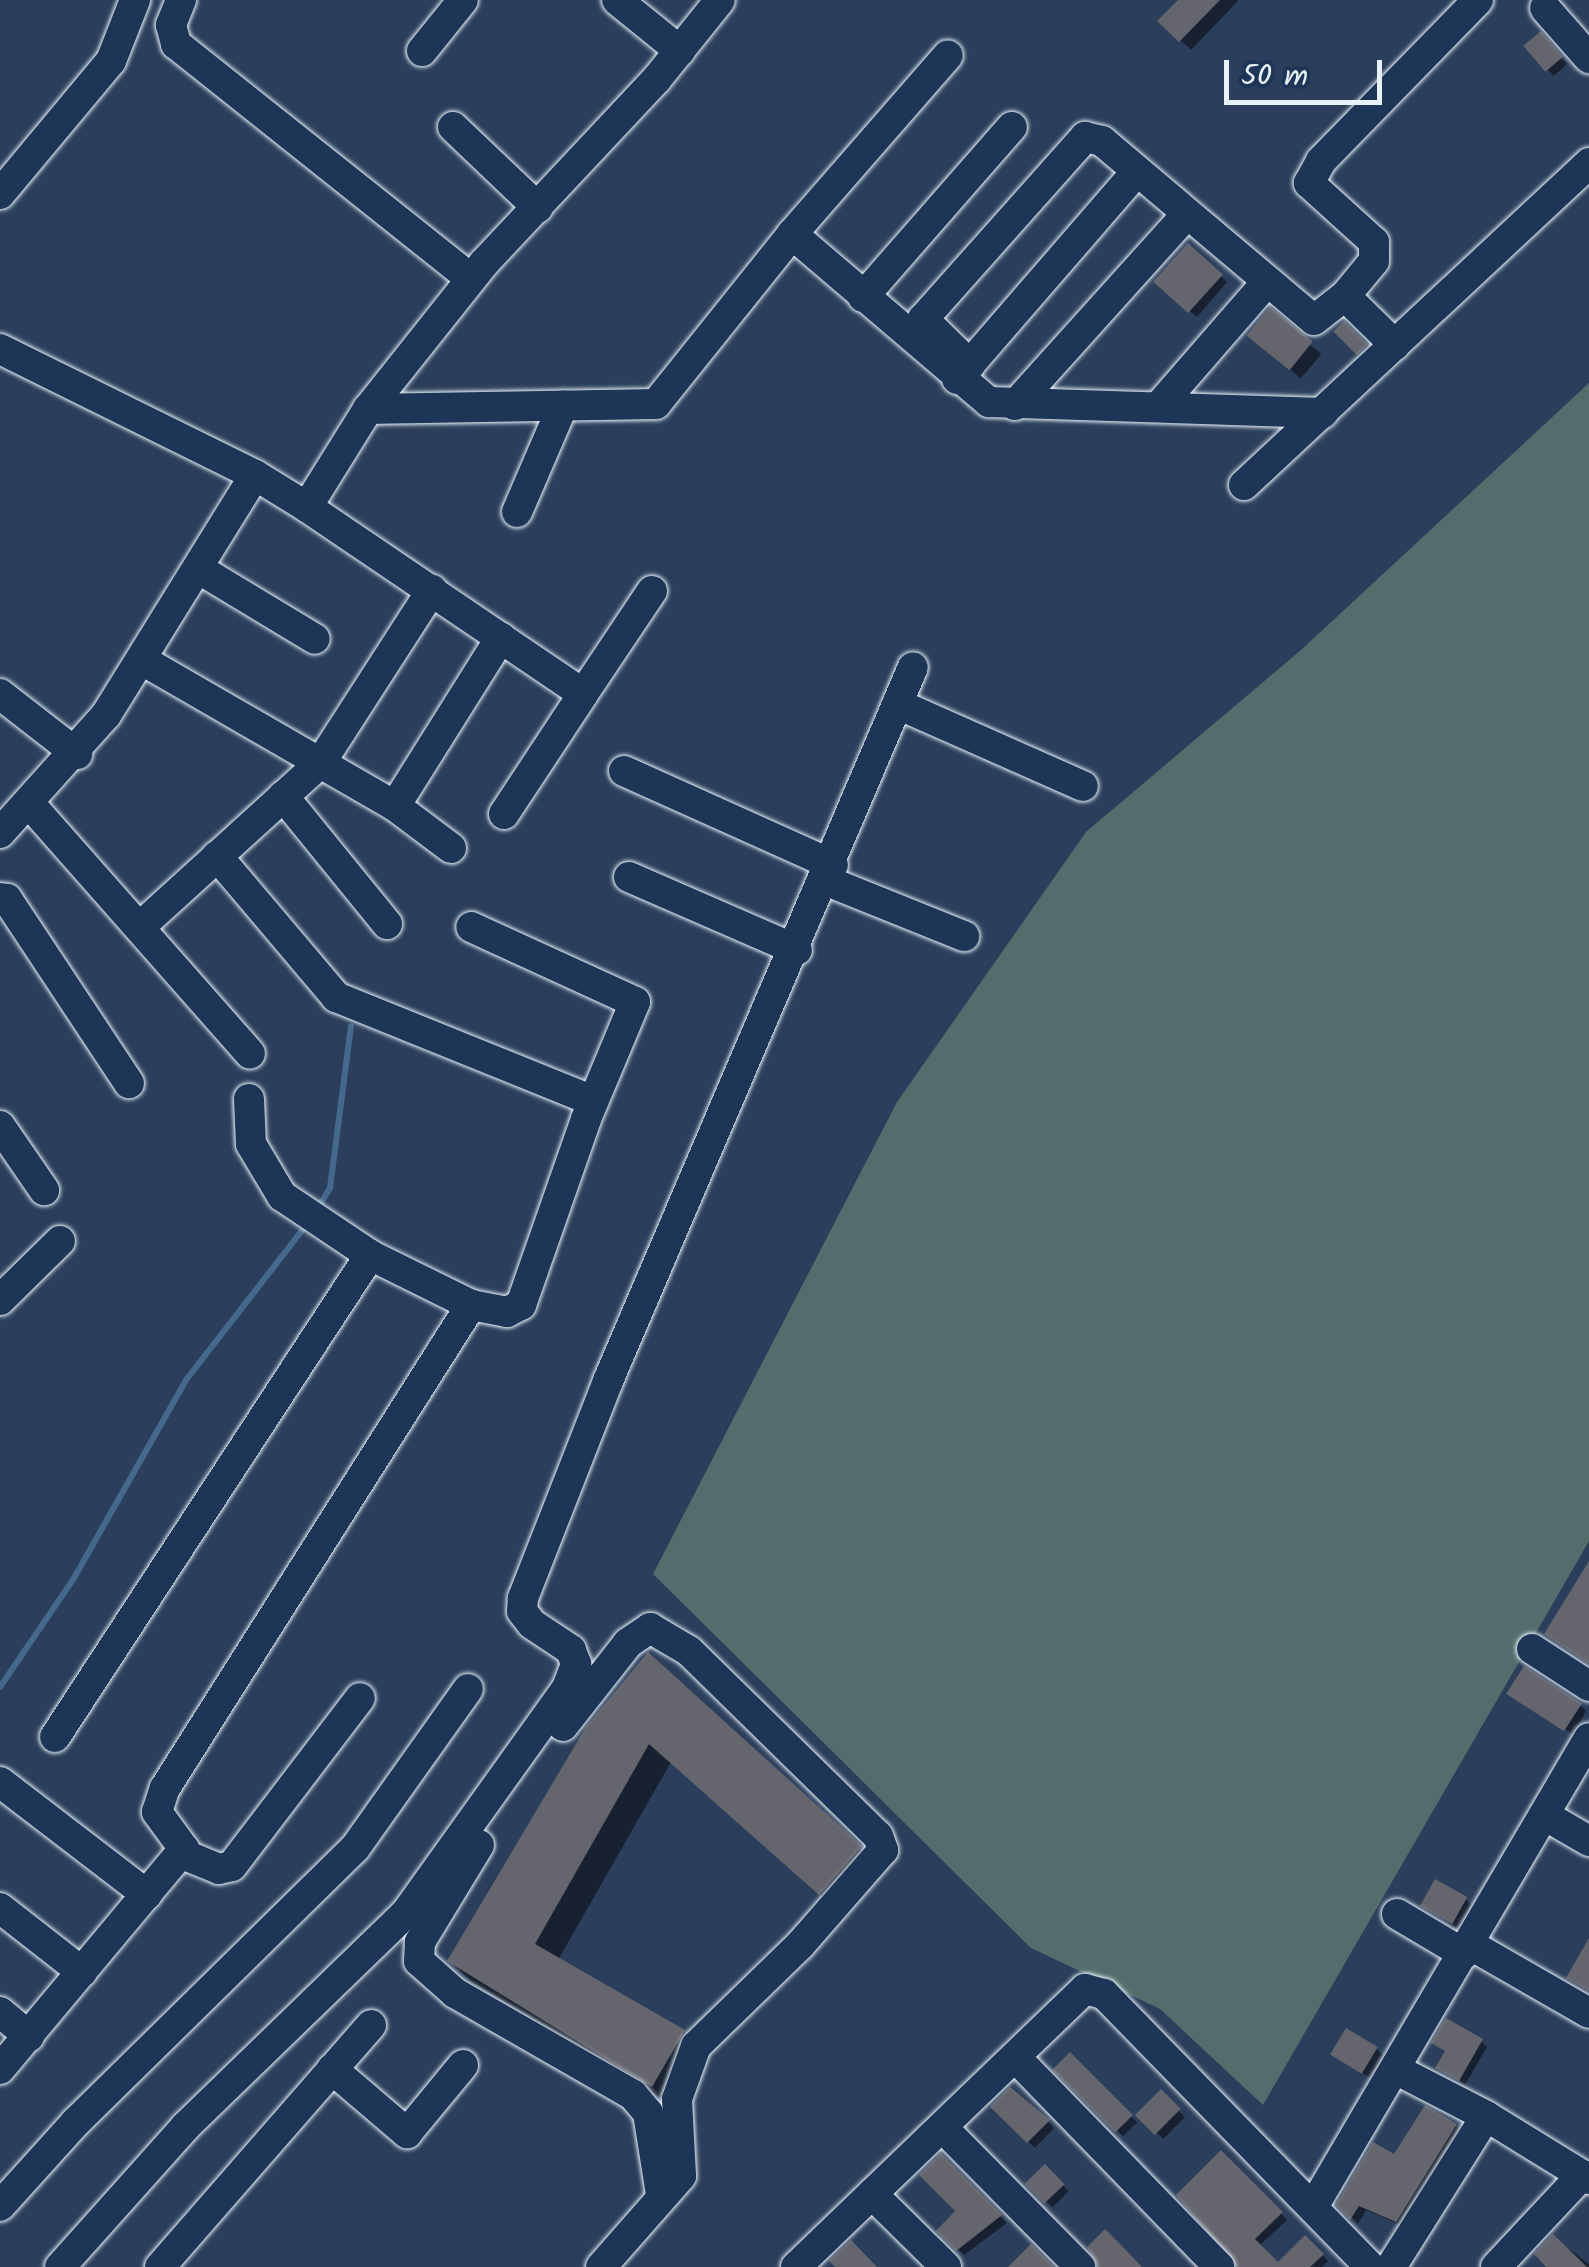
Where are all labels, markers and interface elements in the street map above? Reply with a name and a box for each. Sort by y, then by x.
scale bar [1229,40,1386,102]
text: 50 m [1241,53,1308,101]

